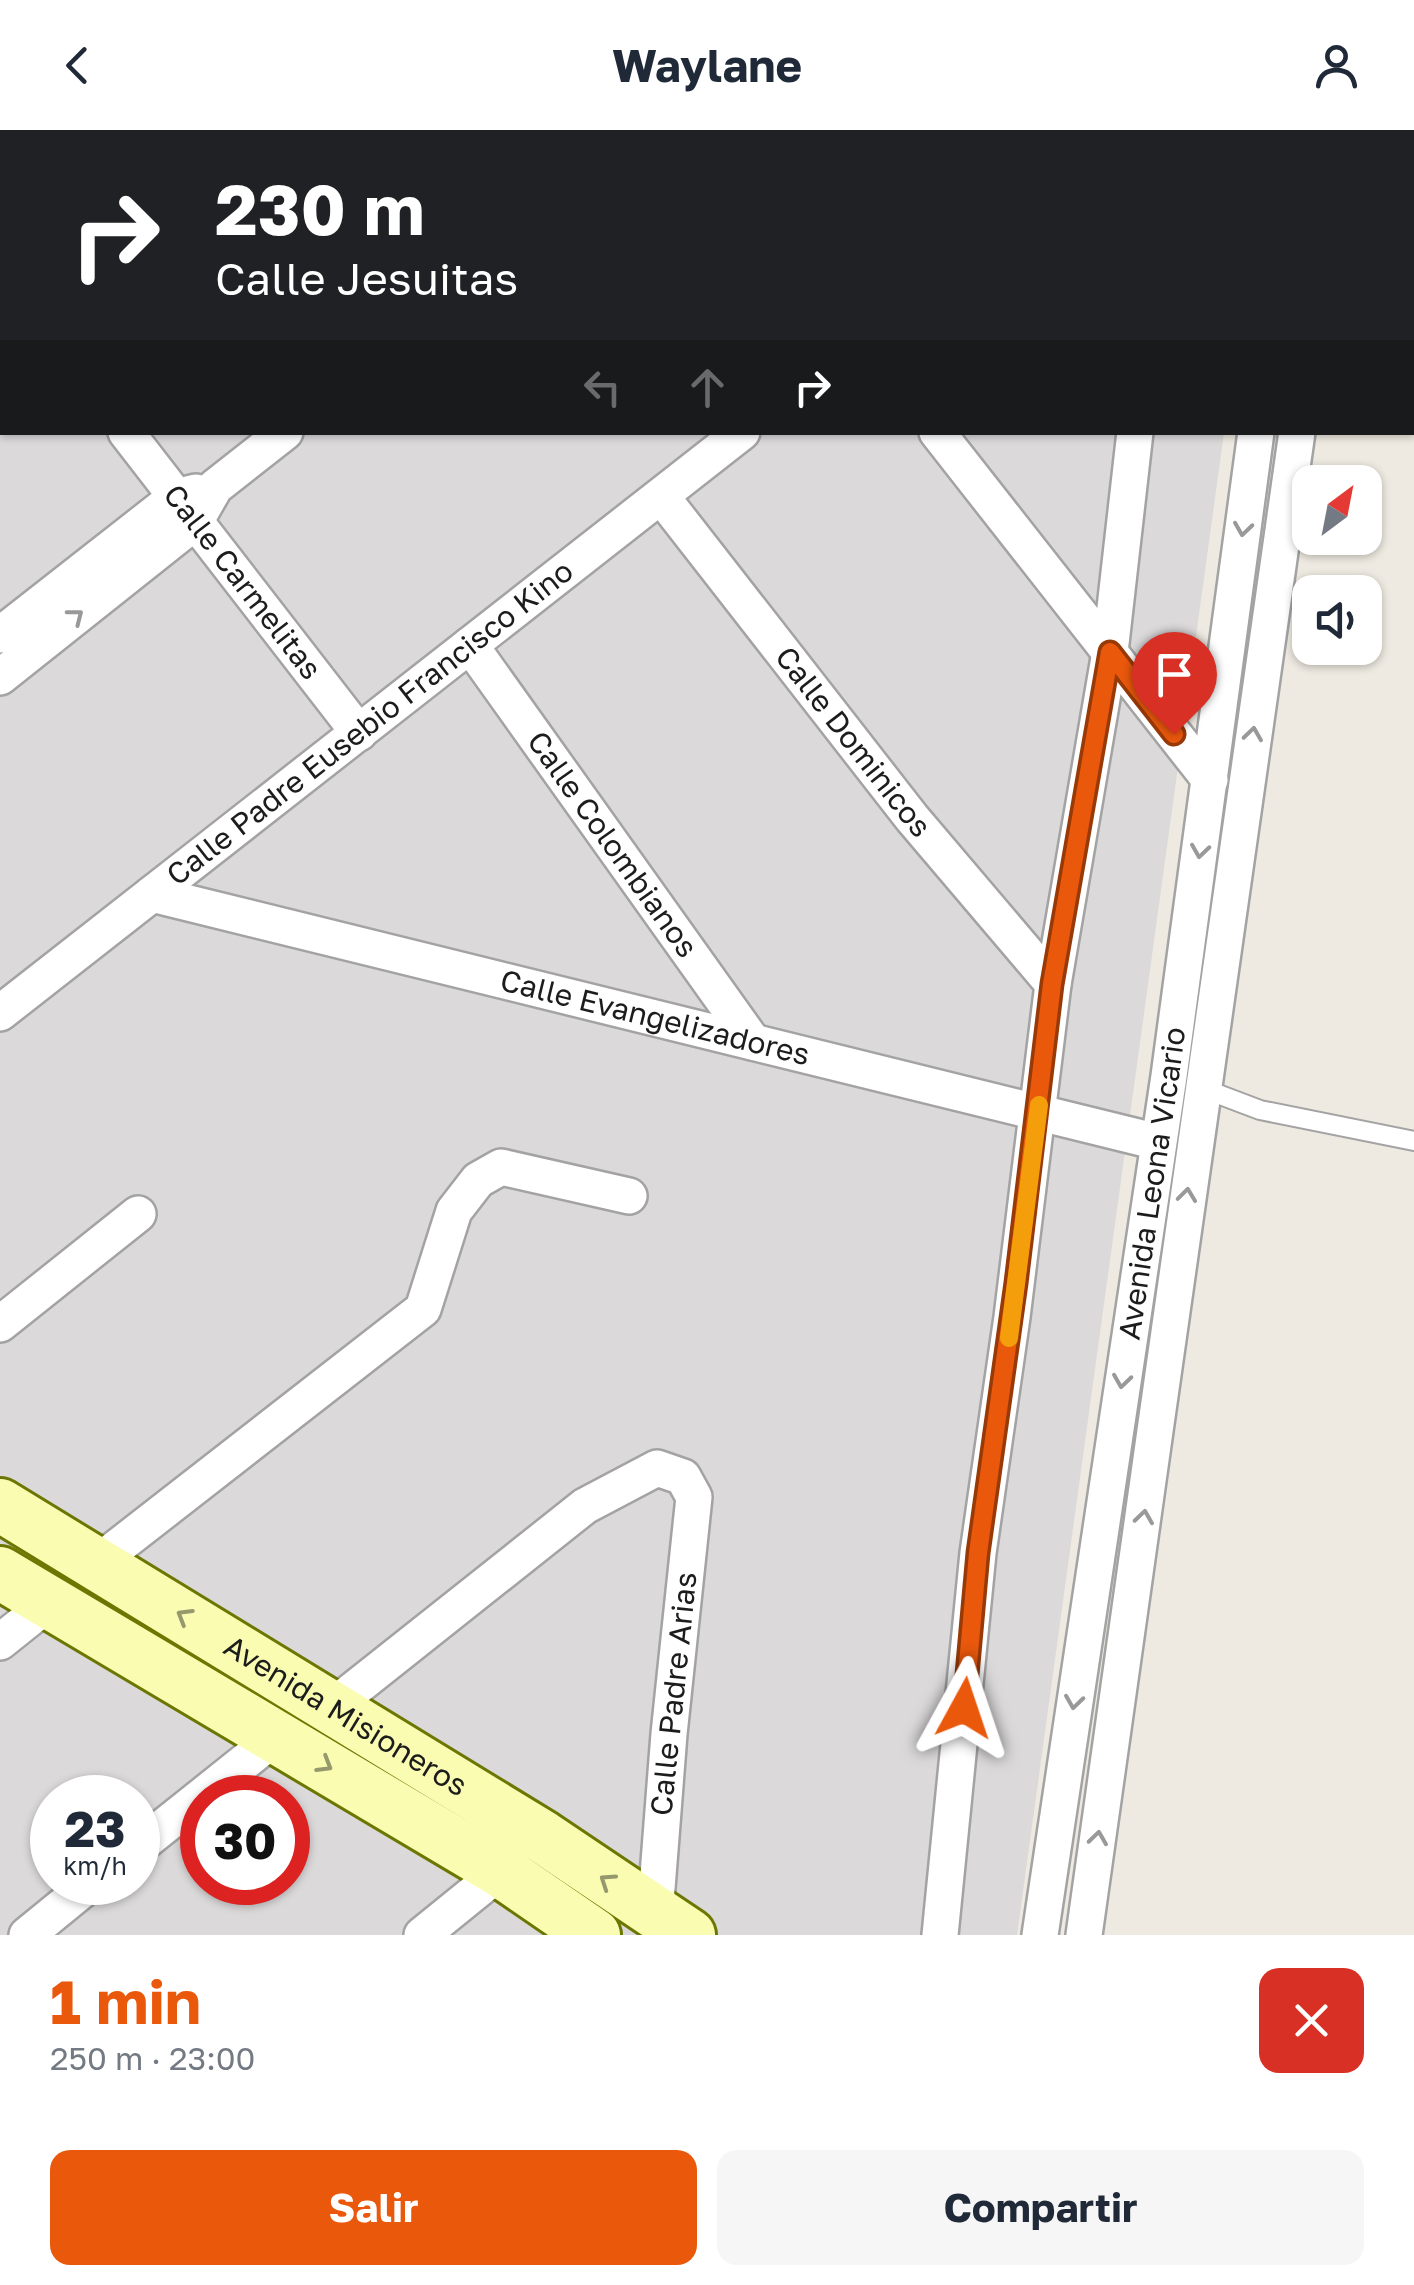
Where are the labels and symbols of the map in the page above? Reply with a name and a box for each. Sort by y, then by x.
north arrow [1292,465,1382,555]
street label: Calle Carmelitas [156,477,330,686]
one-way arrow [1233,521,1254,537]
street label: Calle Padre Eusebio Francisco Kino [159,552,580,893]
one-way arrow [65,610,83,628]
pin [1132,632,1217,735]
street label: Calle Dominicos [768,639,939,844]
street label: Calle Colombianos [520,724,706,964]
one-way arrow [1241,726,1262,743]
one-way arrow [1190,843,1211,860]
street label: Calle Evangelizadores [497,962,814,1072]
street label: Avenida Leona Vicario [1111,1025,1192,1342]
one-way arrow [1176,1186,1197,1203]
one-way arrow [1113,1372,1134,1389]
one-way arrow [1132,1508,1153,1525]
street label: Calle Padre Arias [642,1570,704,1818]
one-way arrow [177,1609,195,1628]
street label: Avenida Misioneros [218,1627,474,1803]
position arrow [912,1656,1016,1760]
one-way arrow [1065,1694,1086,1710]
one-way arrow [314,1753,332,1772]
speed limit sign: 30 [180,1775,310,1905]
one-way arrow [1087,1830,1108,1846]
one-way arrow [600,1875,619,1893]

